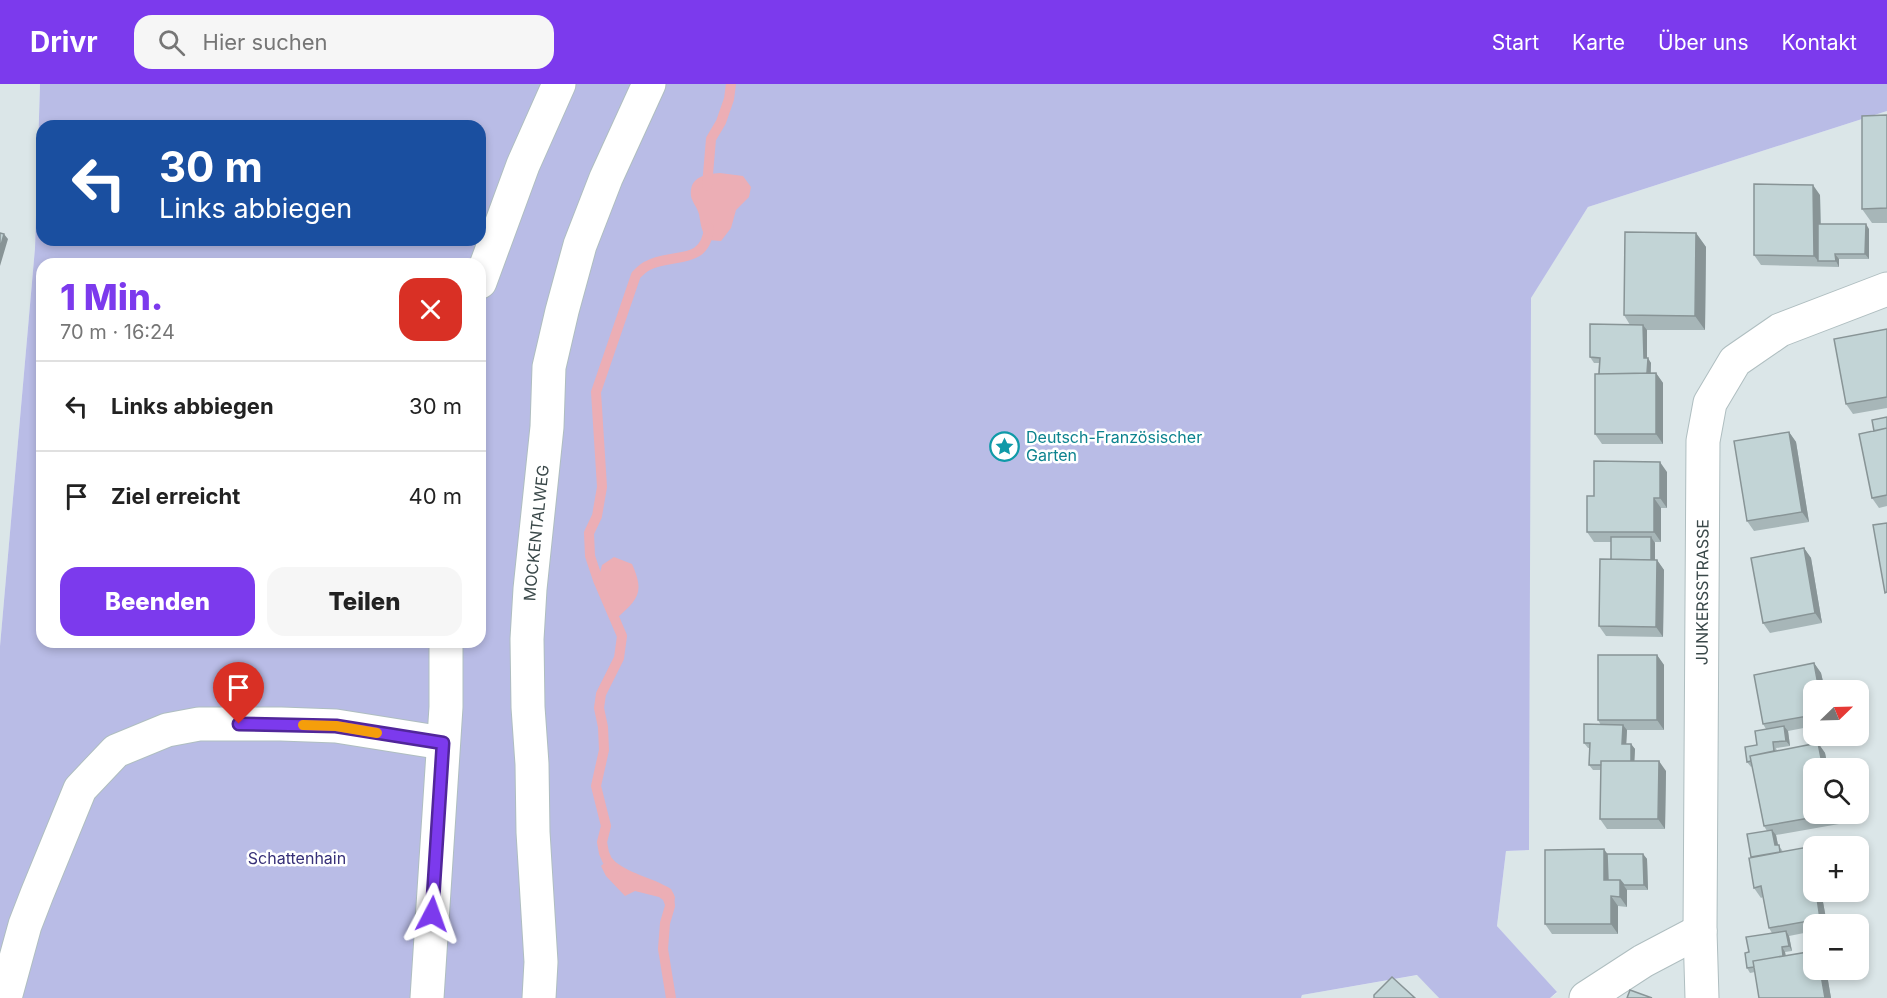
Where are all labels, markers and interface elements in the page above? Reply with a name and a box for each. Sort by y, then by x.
search box [134,15,554,69]
text: Drivr [30,25,98,59]
icon: search [155,26,188,59]
text: Hier suchen [203,29,328,55]
text: Start [1492,30,1539,55]
text: Karte [1572,30,1625,55]
text: Über uns [1658,30,1749,55]
text: Kontakt [1782,30,1857,55]
text: 30 m [159,141,263,192]
icon: left [60,144,138,222]
text: Links abbiegen [159,192,352,225]
text: 1 Min. [60,275,163,319]
button: close [399,278,462,341]
text: 70 m · 16:24 [60,320,175,344]
icon: left [60,390,93,423]
text: Links abbiegen [111,393,274,419]
text: 30 m [409,393,462,419]
place label: Deutsch-Französischer Garten [1026,427,1202,465]
place icon: Deutsch-Französischer Garten [989,430,1021,462]
street label: MOCKENTALWEG [519,464,553,602]
icon: arrive [60,480,93,513]
text: Ziel erreicht [111,483,240,509]
text: 40 m [408,483,462,509]
street label: JUNKERSSTRASSE [1692,519,1713,665]
button: Beenden [60,567,255,636]
button: Teilen [267,567,462,636]
pin [213,662,264,724]
icon: arrive [222,671,255,704]
north arrow [1803,680,1869,746]
map controls [1803,680,1869,980]
button: search [1803,758,1869,824]
button: + [1803,836,1869,902]
park label: Schattenhain [248,848,346,868]
position arrow [400,882,464,946]
button: − [1803,914,1869,980]

